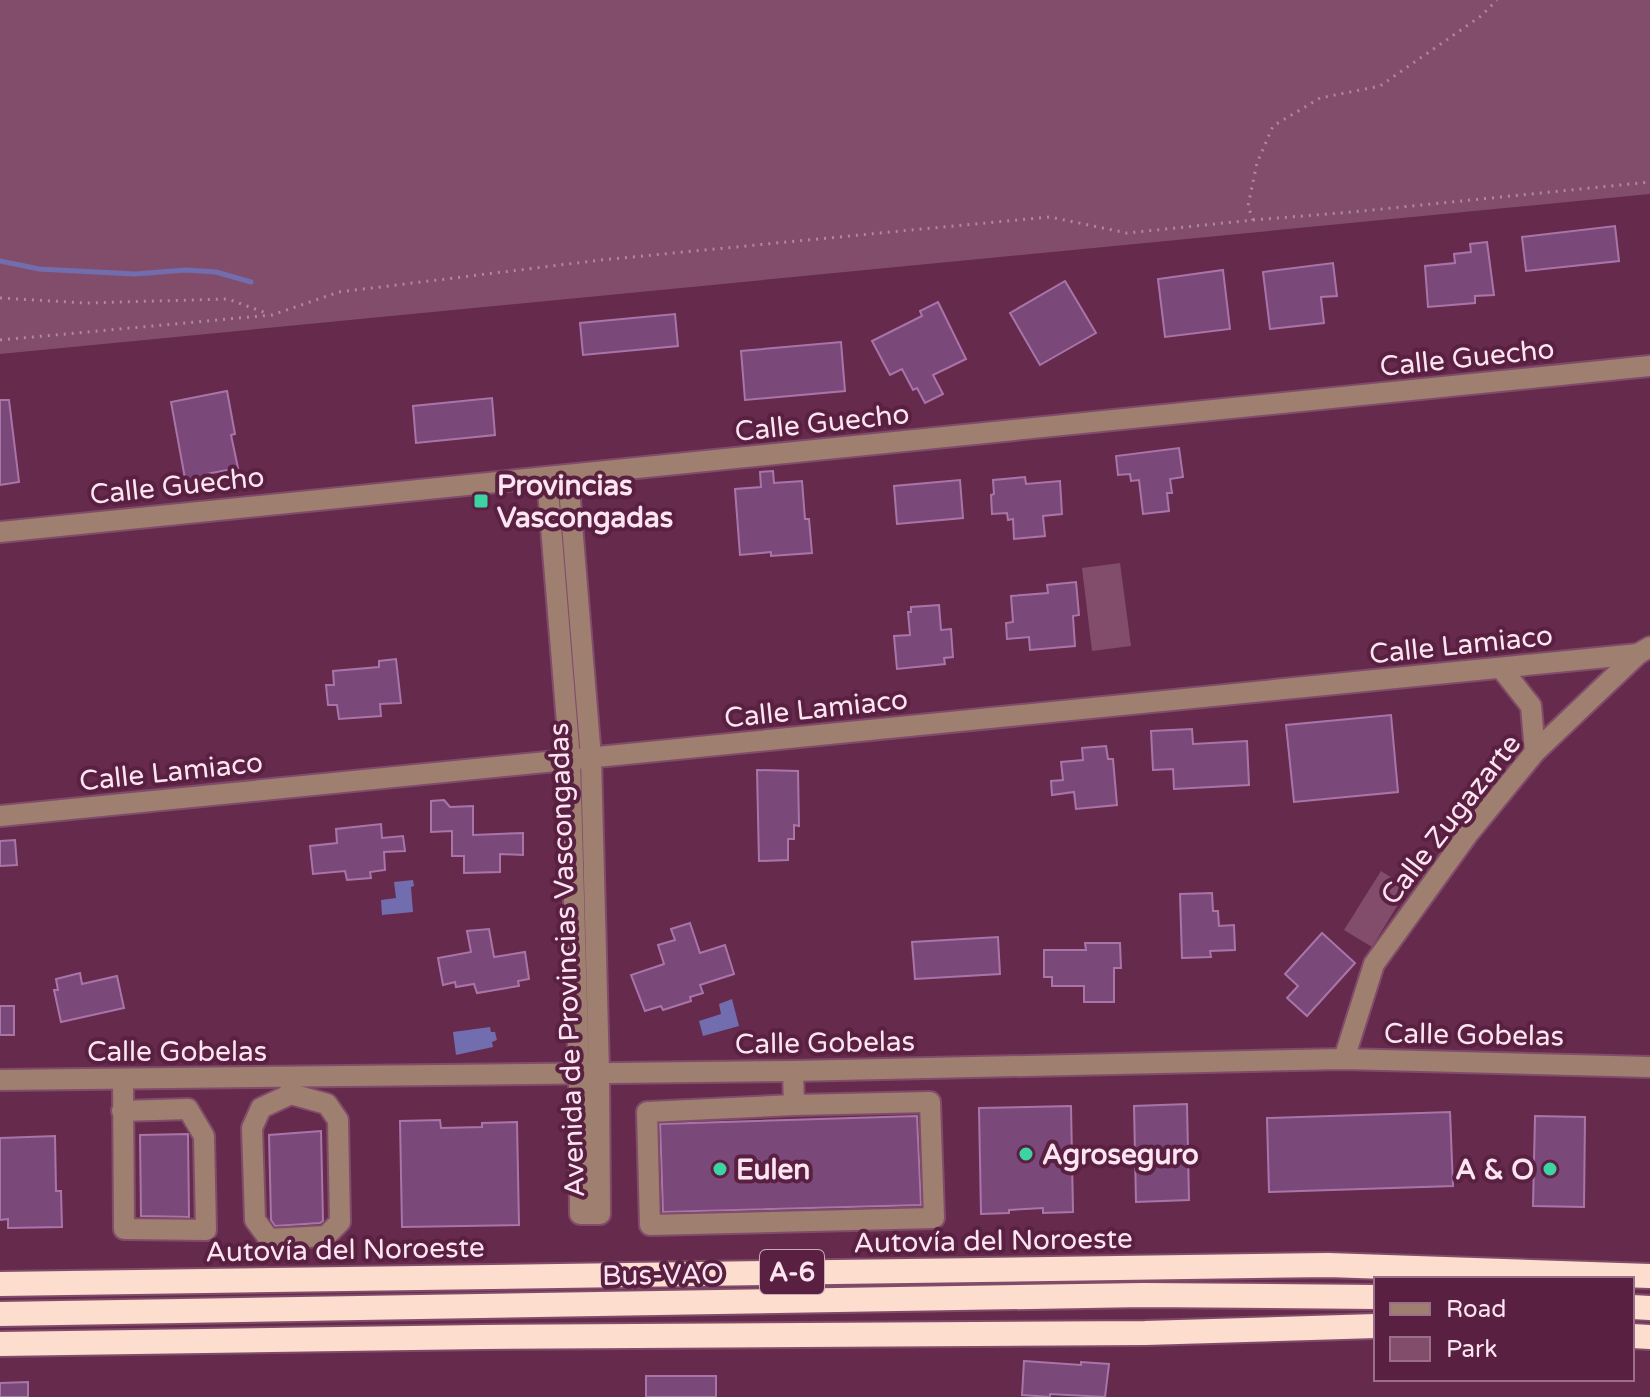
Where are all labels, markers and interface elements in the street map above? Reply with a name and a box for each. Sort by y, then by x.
street label: Calle Guecho [1378,332,1556,384]
street label: Calle Guecho [733,397,911,449]
street label: Calle Guecho [88,460,266,512]
place label: Provincias Vascongadas [497,469,673,535]
marker: Provincias Vascongadas [472,492,490,510]
street label: Calle Lamiaco [1368,618,1555,672]
street label: Calle Lamiaco [723,682,910,736]
street label: Avenida de Provincias Vascongadas [542,722,592,1198]
street label: Calle Zugazarte [1374,727,1528,912]
street label: Calle Lamiaco [78,745,265,799]
street label: Calle Gobelas [1384,1016,1564,1054]
street label: Calle Gobelas [735,1024,915,1062]
street label: Calle Gobelas [87,1035,267,1069]
place label: Agroseguro [1042,1138,1199,1172]
marker: Agroseguro [1017,1145,1035,1163]
place label: Eulen [736,1153,810,1187]
place label: A & O [1455,1153,1534,1187]
marker: Eulen [711,1160,729,1178]
marker: A & O [1541,1160,1559,1178]
street label: Autovía del Noroeste [853,1222,1133,1260]
street label: Autovía del Noroeste [205,1231,485,1269]
road number: A-6 [760,1250,824,1294]
street label: Bus-VAO [602,1257,724,1293]
legend [1374,1277,1634,1381]
text: Road [1446,1295,1506,1324]
text: Park [1446,1335,1497,1364]

